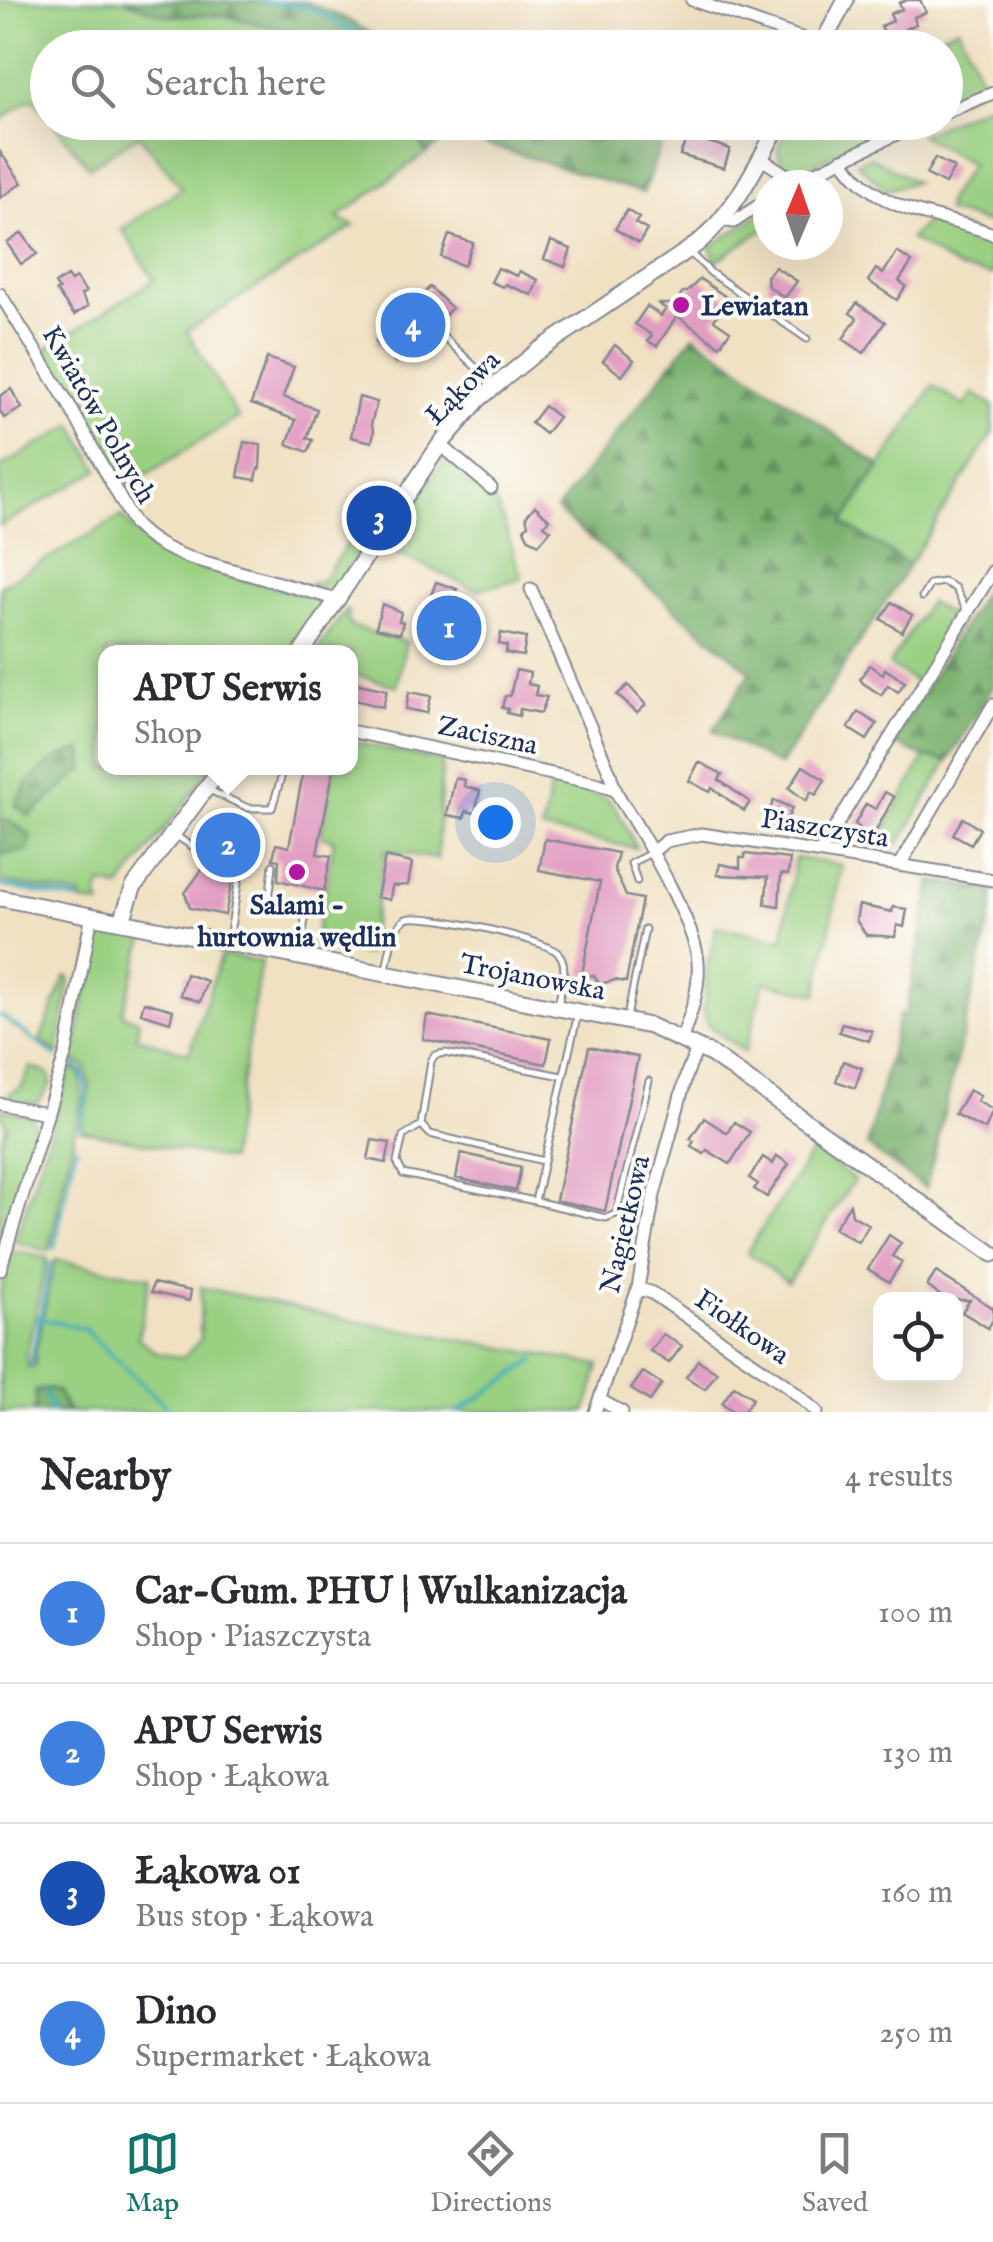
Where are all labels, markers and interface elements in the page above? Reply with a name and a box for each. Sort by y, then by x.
search box [30,30,963,140]
icon: search [65,58,120,113]
text: Search here [145,61,326,109]
north arrow [753,170,843,260]
pin: 4 [380,288,446,362]
place label: Lewiatan [701,290,809,325]
marker: Lewiatan [670,294,692,316]
street label: Kwiatów Polnych [33,320,163,511]
street label: Łąkowa [419,343,509,434]
pin: 3 [346,480,412,556]
pin: 1 [416,590,482,666]
popup [98,645,358,775]
text: APU Serwis [134,666,322,714]
street label: Zaciszna [434,709,541,764]
text: Shop [134,714,202,755]
your location [470,797,521,848]
street label: Piaszczysta [758,802,892,857]
pin: 2 [196,808,260,882]
marker: Salami - hurtownia wędlin [286,861,308,883]
place label: Salami - hurtownia wędlin [196,889,397,956]
street label: Trojanowska [457,947,609,1010]
street label: Nagietkowa [594,1151,660,1297]
street label: Fiołkowa [687,1283,796,1374]
map controls [873,1292,963,1382]
button: locate [873,1292,963,1382]
text: Nearby [40,1451,171,1504]
text: 4 results [845,1457,953,1498]
text: Car-Gum. PHU | Wulkanizacja [135,1569,627,1617]
text: 1 [67,1593,78,1634]
text: 100 m [878,1593,953,1634]
text: Shop · Piaszczysta [135,1617,371,1658]
text: APU Serwis [135,1709,322,1757]
text: 2 [65,1733,80,1774]
text: 130 m [882,1733,953,1774]
text: Shop · Łąkowa [135,1757,329,1798]
text: Łąkowa 01 [135,1849,301,1897]
text: 3 [67,1873,78,1914]
text: 160 m [880,1873,953,1914]
text: Bus stop · Łąkowa [135,1897,374,1938]
text: Dino [135,1989,216,2037]
text: 4 [65,2013,80,2054]
text: 250 m [879,2013,953,2054]
text: Supermarket · Łąkowa [135,2037,431,2078]
tab: Map [125,2126,180,2221]
tab: Directions [430,2126,552,2221]
tab: Saved [802,2126,868,2221]

